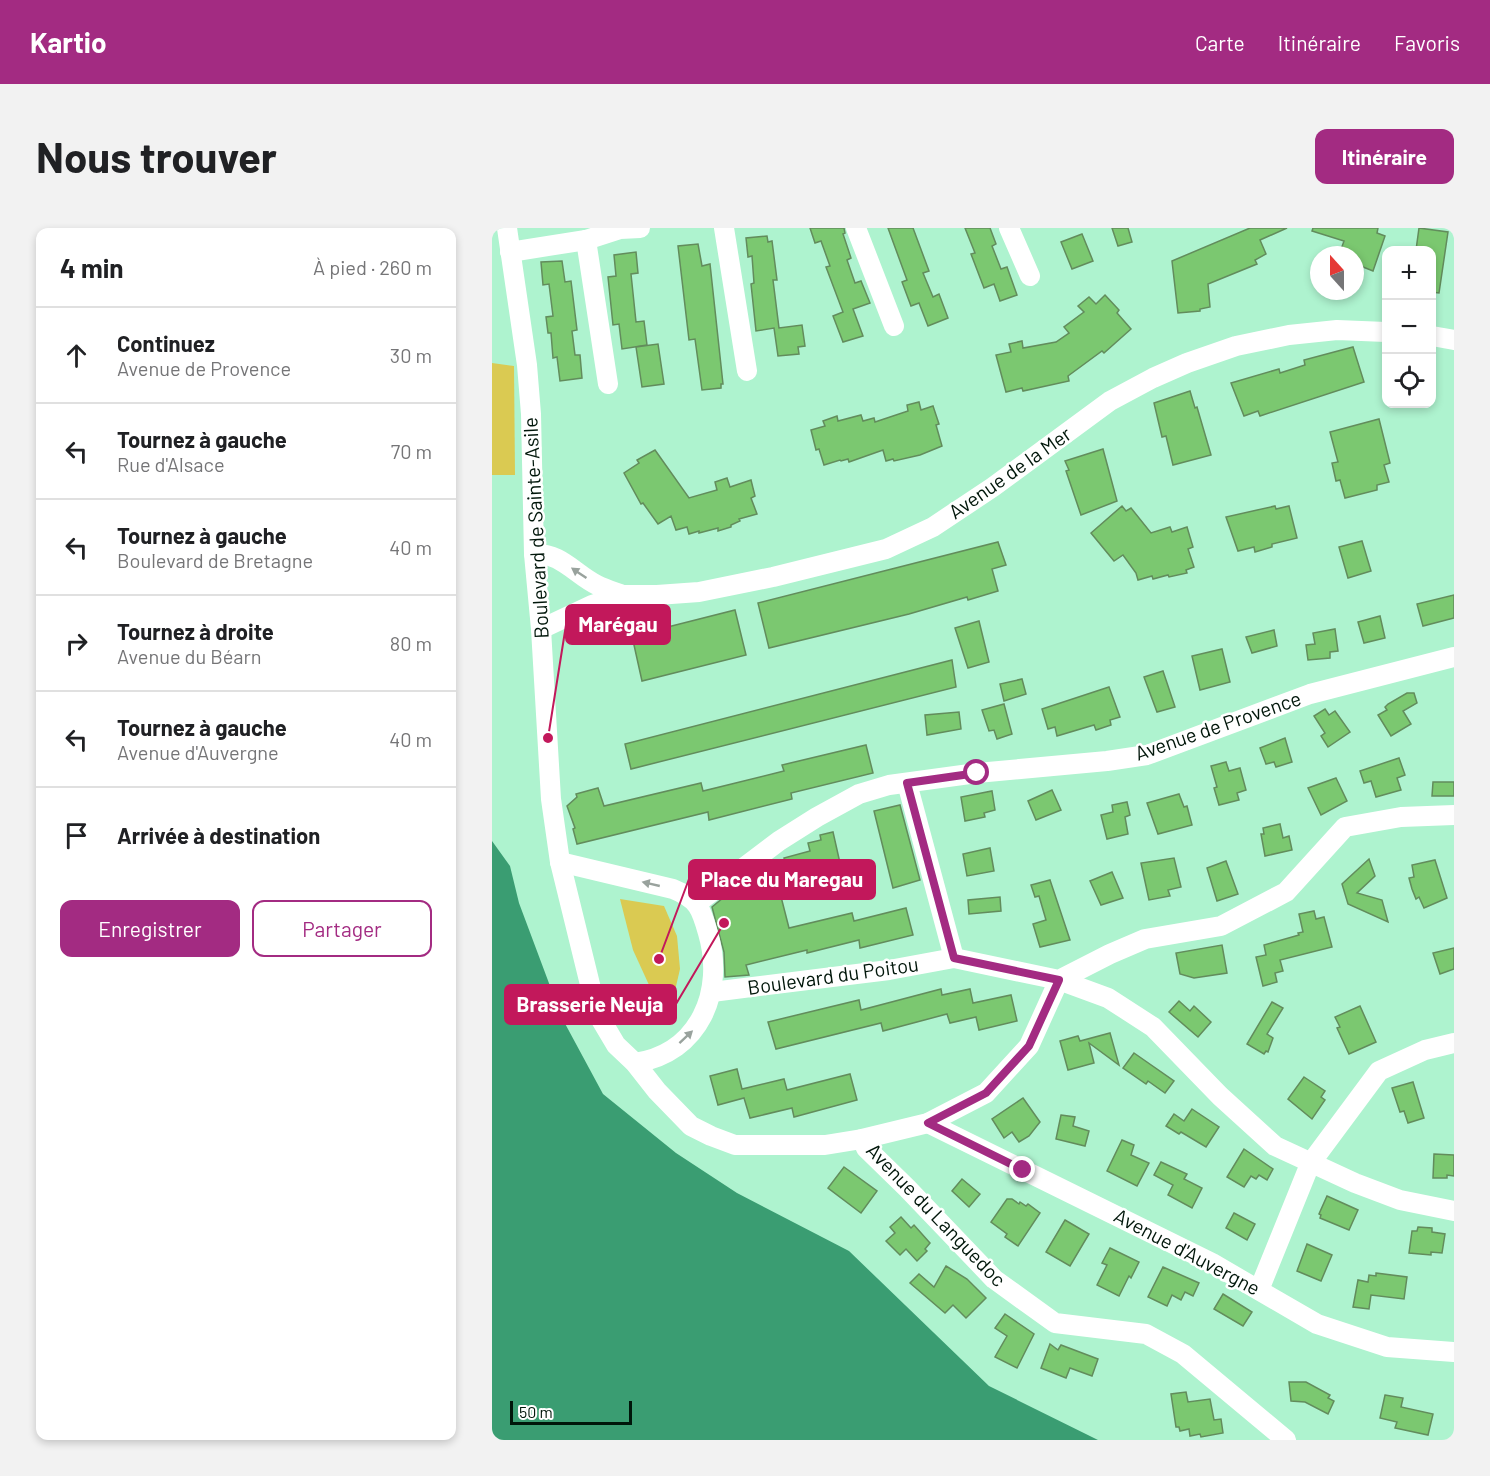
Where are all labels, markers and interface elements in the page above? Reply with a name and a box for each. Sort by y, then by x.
text: Kartio [30,25,107,59]
text: Carte [1195,30,1245,55]
text: Itinéraire [1278,30,1361,55]
text: Favoris [1394,30,1460,55]
button: Itinéraire [1315,129,1454,184]
text: Nous trouver [36,131,277,181]
north arrow [1310,246,1364,300]
map controls [1382,246,1436,408]
button: + [1382,246,1436,300]
text: 4 min [60,252,124,283]
text: À pied · 260 m [313,255,432,279]
button: − [1382,300,1436,354]
text: Continuez [117,330,215,356]
icon: ahead [60,339,93,372]
text: 30 m [390,343,432,367]
button: locate [1382,354,1436,408]
text: Avenue de Provence [117,356,291,380]
street label: Boulevard de Sainte-Asile [517,417,553,639]
street label: Avenue de la Mer [943,421,1075,523]
text: Tournez à gauche [117,426,287,452]
icon: left [60,435,93,468]
text: 70 m [391,439,432,463]
text: Rue d'Alsace [117,452,225,476]
text: Tournez à gauche [117,522,287,548]
icon: left [60,531,93,564]
text: 40 m [389,535,432,559]
text: Boulevard de Bretagne [117,548,313,572]
one-way arrow [571,567,587,579]
callout: Marégau [566,605,670,644]
text: Marégau [578,611,658,636]
text: Tournez à droite [117,618,274,644]
icon: right [60,627,93,660]
text: 80 m [390,631,432,655]
text: Avenue du Béarn [117,644,262,668]
street label: Avenue de Provence [1131,685,1304,765]
text: Tournez à gauche [117,714,287,740]
icon: left [60,723,93,756]
text: 40 m [389,727,432,751]
text: Avenue d'Auvergne [117,740,279,764]
route start [963,759,989,785]
icon: arrive [60,819,93,852]
text: Arrivée à destination [117,822,320,848]
callout: Place du Maregau [689,860,875,899]
text: Place du Maregau [701,866,863,891]
one-way arrow [642,878,661,888]
button: Enregistrer [60,900,240,957]
button: Partager [252,900,432,957]
street label: Boulevard du Poitou [746,951,920,999]
callout: Brasserie Neuja [505,985,676,1024]
text: Brasserie Neuja [517,991,663,1016]
one-way arrow [679,1030,694,1044]
street label: Avenue du Languedoc [862,1138,1011,1291]
route end [1009,1156,1035,1182]
street label: Avenue d'Auvergne [1110,1203,1264,1300]
scale bar [510,1398,632,1426]
text: 50 m [519,1402,553,1421]

